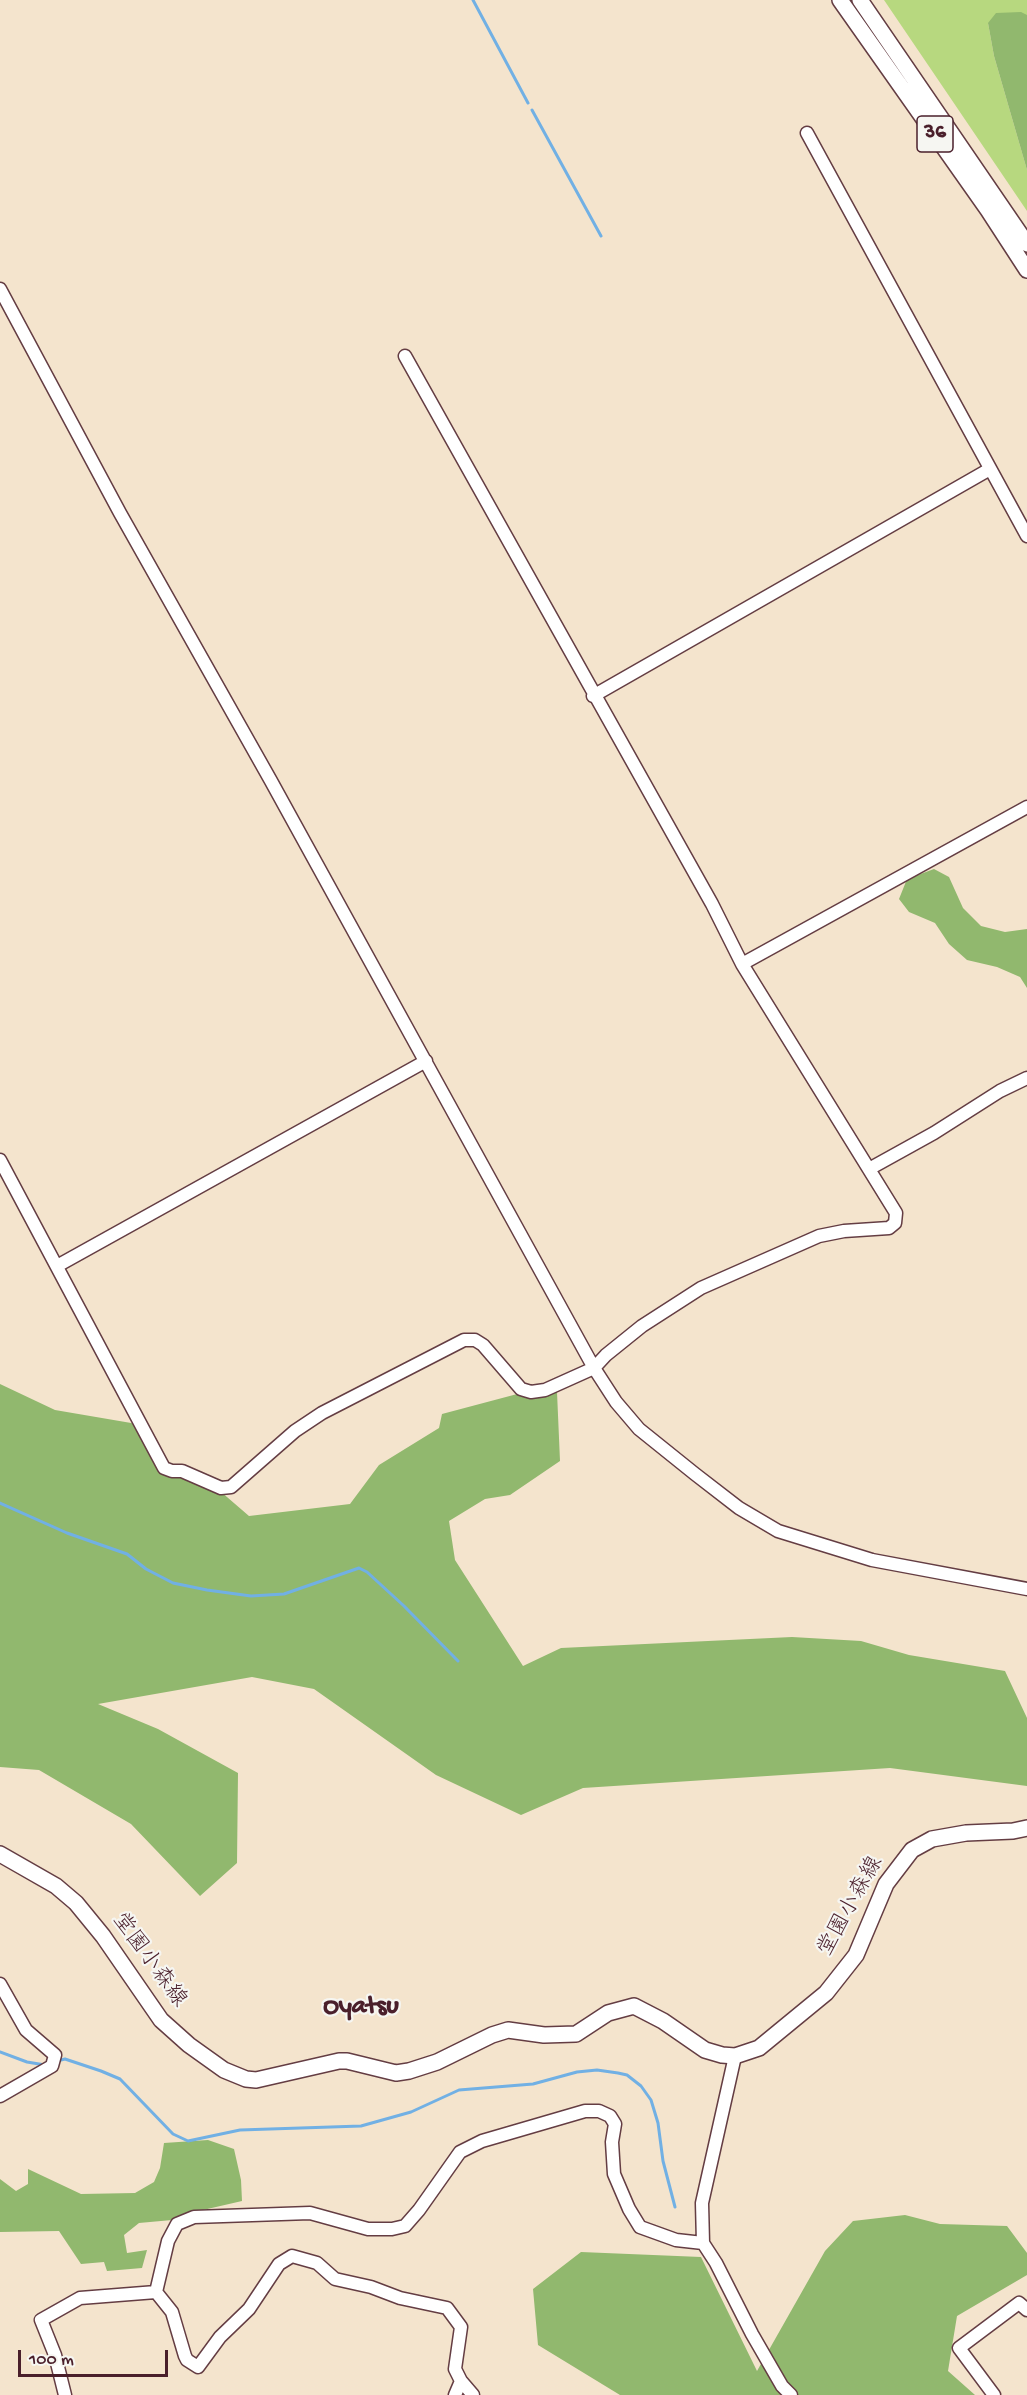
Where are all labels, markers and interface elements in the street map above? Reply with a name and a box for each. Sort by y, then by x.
road number: 36 [917,116,953,152]
street label: 堂園小森線 [814,1852,890,1962]
street label: 堂園小森線 [105,1909,191,2013]
district label: Oyatsu [323,1992,399,2024]
scale bar [21,2338,171,2376]
text: 100 m [29,2350,74,2371]

